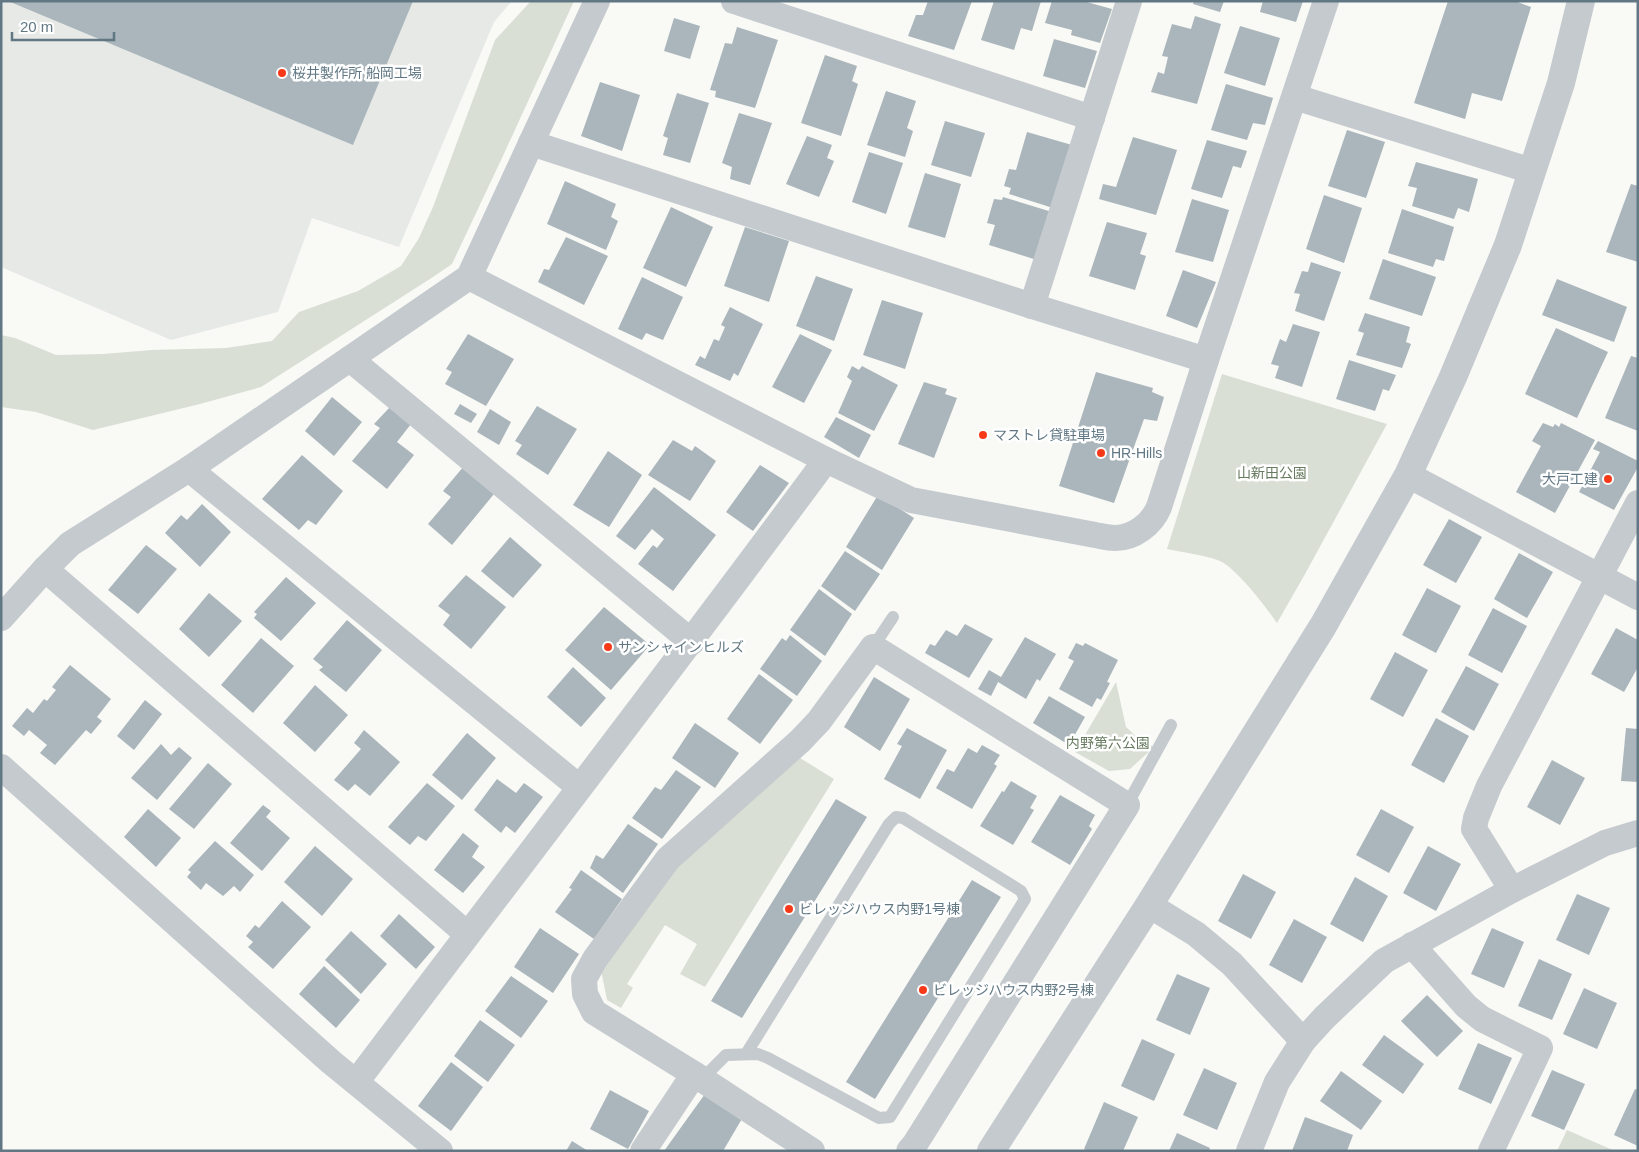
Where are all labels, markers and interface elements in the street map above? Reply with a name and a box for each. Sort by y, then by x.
scale bar [12,10,115,42]
text: 20 m [20,18,53,35]
place label: 桜井製作所 船岡工場 [292,65,422,81]
marker: 桜井製作所 船岡工場 [276,67,288,79]
place label: マストレ貸駐車場 [993,427,1105,443]
marker: マストレ貸駐車場 [977,429,989,441]
place label: HR-Hills [1111,445,1162,461]
marker: HR-Hills [1095,447,1107,459]
park label: 山新田公園 [1237,465,1307,481]
place label: 大戸工建 [1542,471,1598,487]
marker: 大戸工建 [1602,473,1614,485]
place label: サンシャインヒルズ [618,639,744,655]
marker: サンシャインヒルズ [602,641,614,653]
park label: 内野第六公園 [1066,735,1150,751]
place label: ビレッジハウス内野1号棟 [799,901,960,917]
marker: ビレッジハウス内野1号棟 [783,903,795,915]
place label: ビレッジハウス内野2号棟 [933,982,1094,998]
marker: ビレッジハウス内野2号棟 [917,984,929,996]

